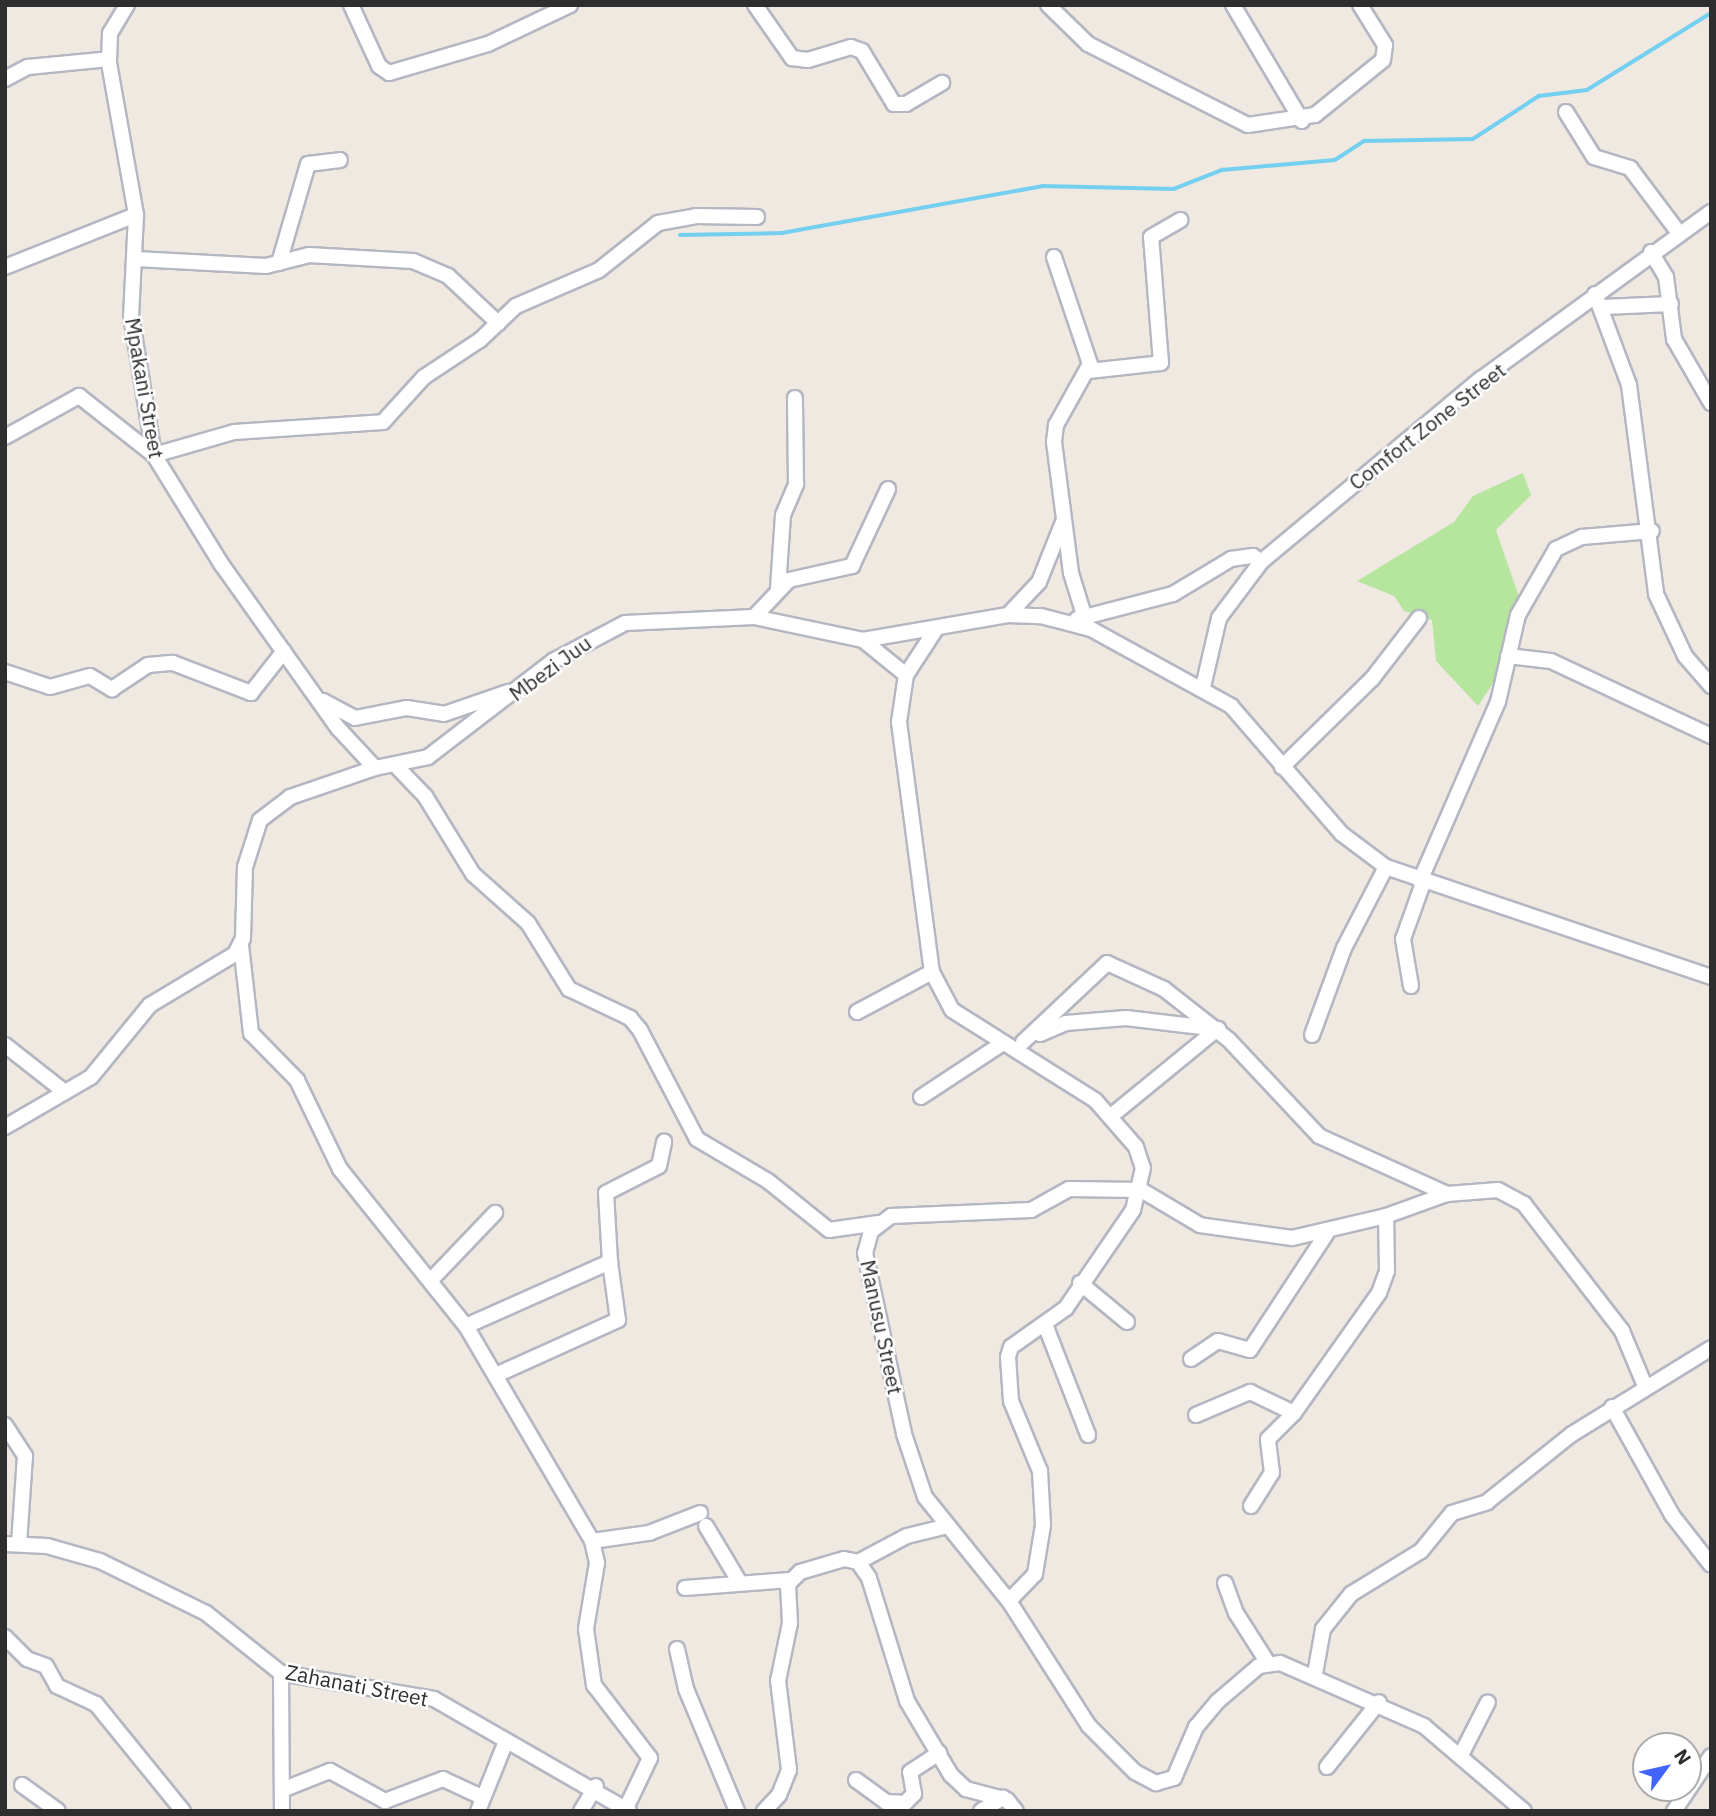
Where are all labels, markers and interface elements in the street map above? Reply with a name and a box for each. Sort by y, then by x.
street label: Mpakani Street [120,316,170,460]
street label: Comfort Zone Street [1344,357,1510,495]
street label: Mbezi Juu [504,630,596,706]
street label: Manusu Street [855,1257,909,1397]
street label: Zahanati Street [283,1659,431,1711]
north arrow [1632,1732,1702,1802]
text: N [1669,1744,1697,1769]

